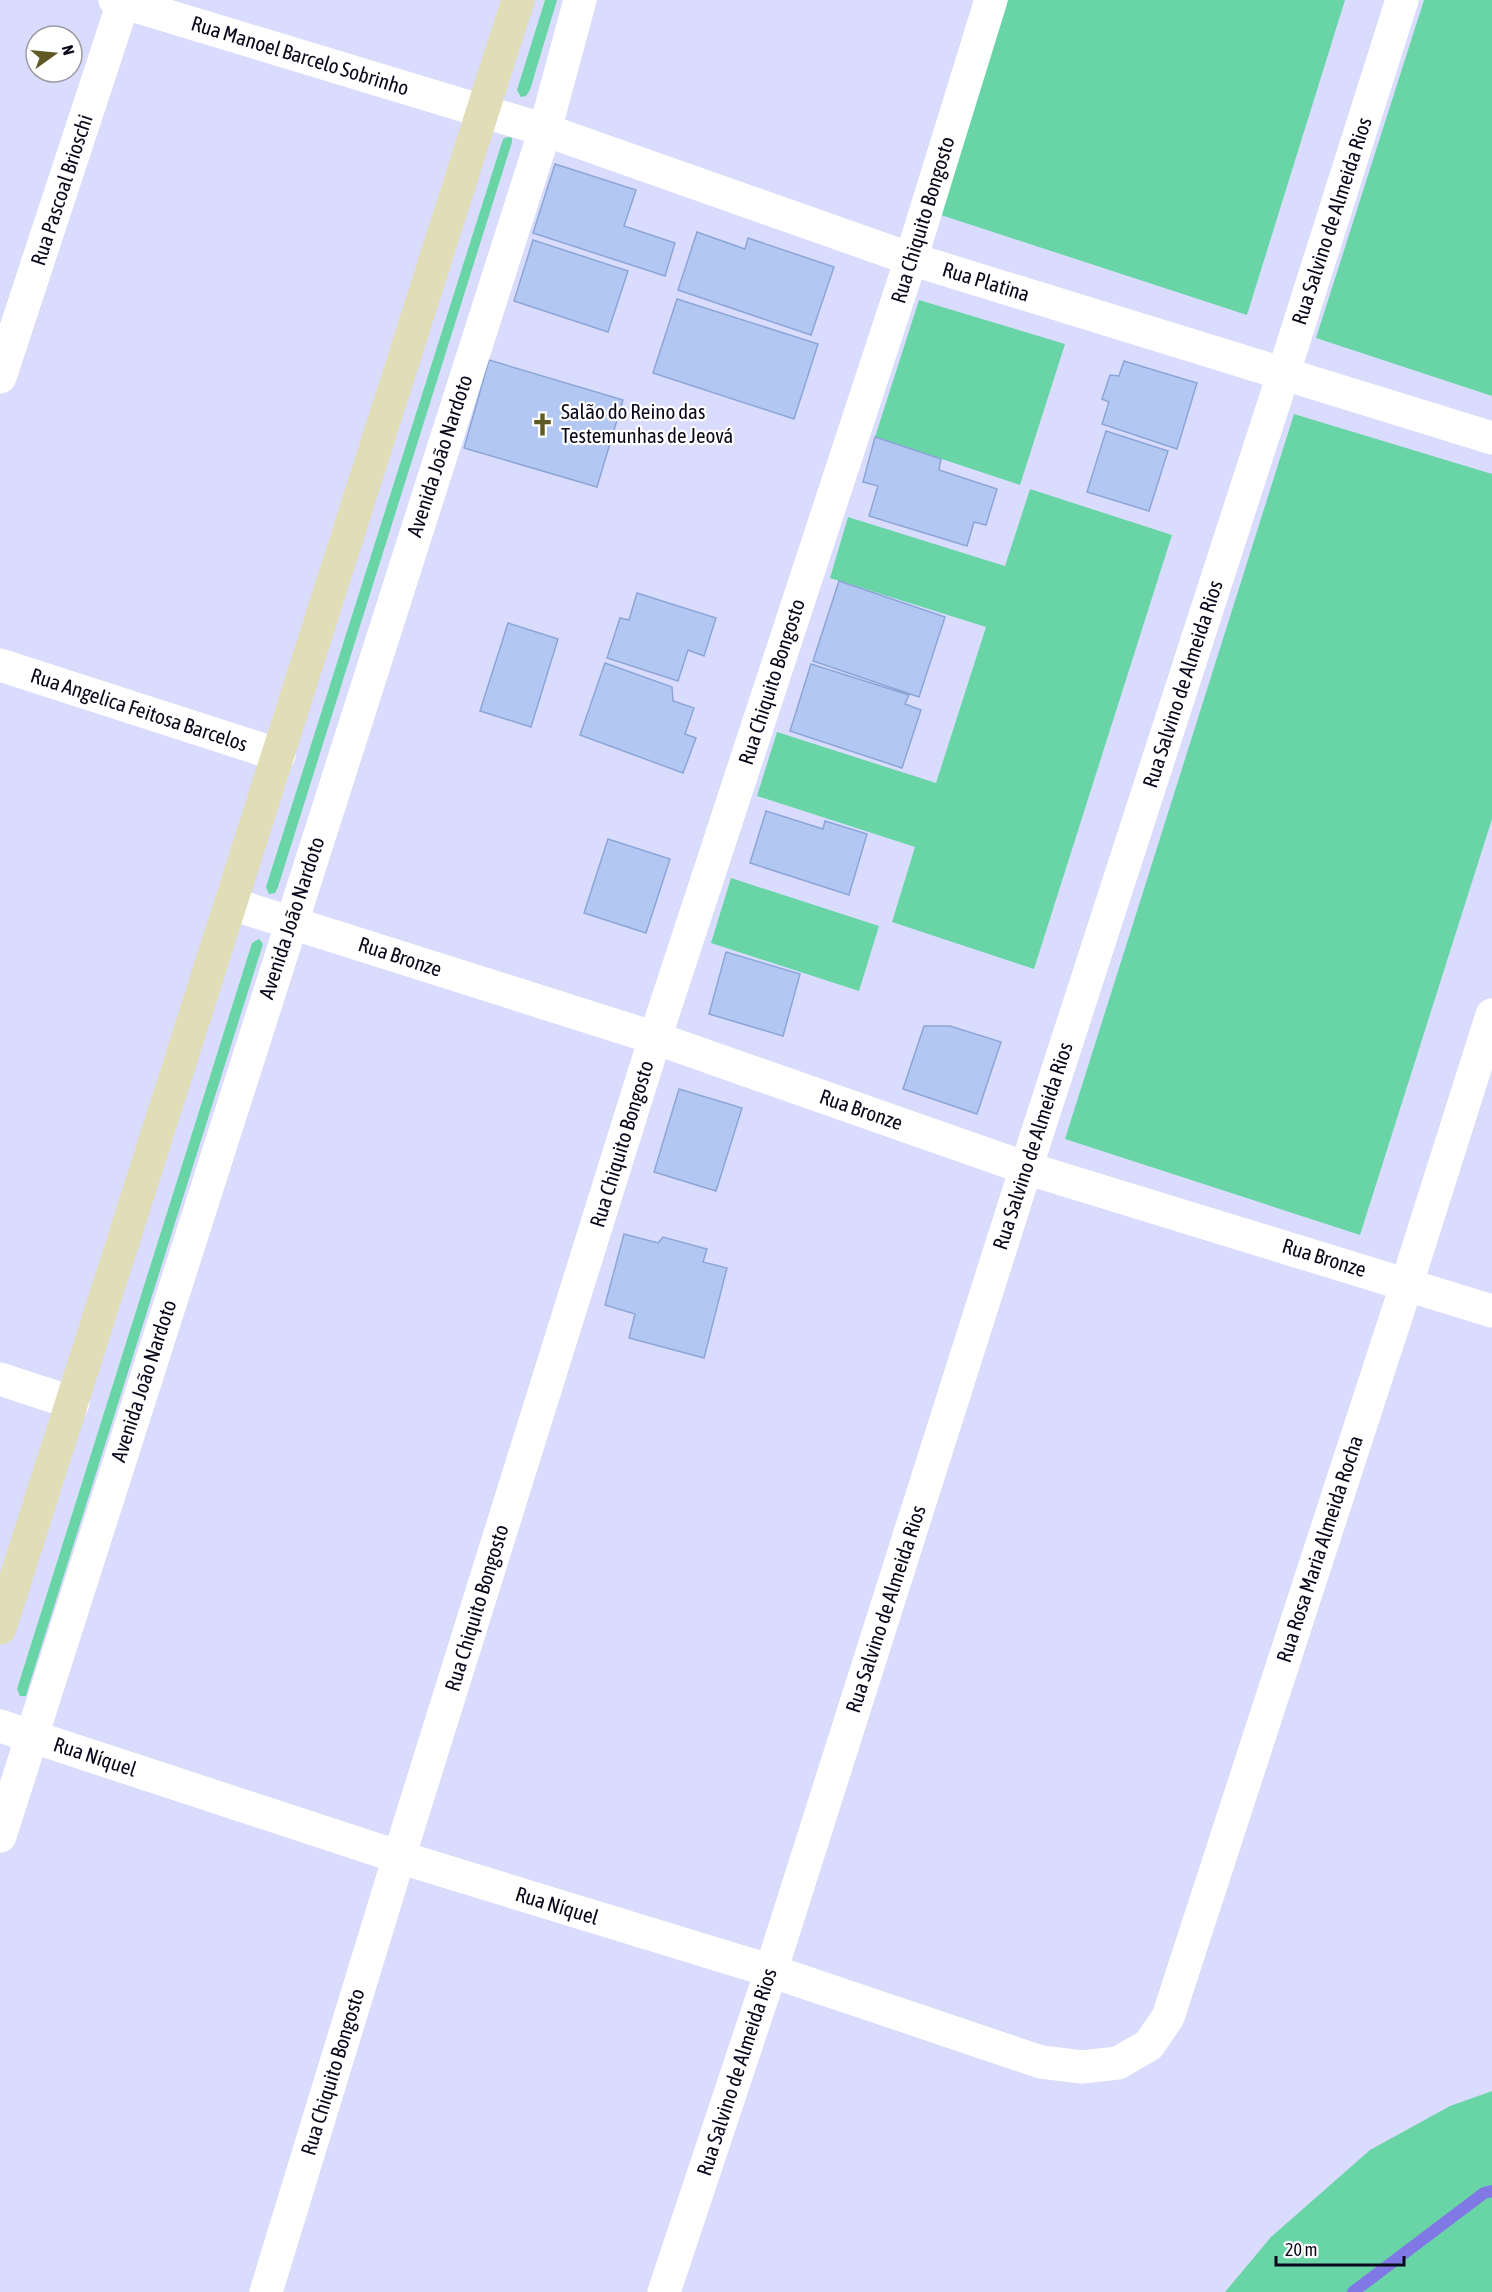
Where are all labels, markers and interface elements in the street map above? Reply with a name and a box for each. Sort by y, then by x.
street label: Rua Manoel Barcelo Sobrinho [189,10,412,100]
north arrow [24,24,84,84]
text: N [59,43,78,57]
street label: Rua Pascoal Brioschi [25,111,97,268]
street label: Rua Salvino de Almeida Rios [1286,114,1376,327]
street label: Rua Chiquito Bongosto [885,134,959,306]
street label: Rua Platina [940,256,1033,306]
street label: Avenida João Nardoto [402,372,477,540]
place label: Salão do Reino das Testemunhas de Jeová [561,399,733,447]
church icon: Salão do Reino das Testemunhas de Jeová [530,411,556,437]
street label: Rua Salvino de Almeida Rios [1137,577,1227,790]
street label: Rua Chiquito Bongosto [733,596,809,768]
street label: Rua Angelica Feitosa Barcelos [28,663,251,755]
street label: Avenida João Nardoto [254,834,329,1002]
street label: Rua Bronze [356,931,445,981]
street label: Rua Salvino de Almeida Rios [987,1039,1077,1252]
street label: Rua Chiquito Bongosto [584,1058,658,1230]
street label: Rua Bronze [817,1084,906,1134]
street label: Rua Bronze [1279,1233,1369,1281]
street label: Avenida João Nardoto [106,1297,181,1465]
street label: Rua Rosa Maria Almeida Rocha [1271,1432,1367,1665]
street label: Rua Salvino de Almeida Rios [840,1502,930,1715]
street label: Rua Chiquito Bongosto [439,1522,513,1694]
street label: Rua Níquel [51,1731,140,1781]
street label: Rua Níquel [513,1881,602,1929]
street label: Rua Salvino de Almeida Rios [691,1965,781,2178]
street label: Rua Chiquito Bongosto [295,1986,369,2158]
scale bar [1276,2229,1404,2267]
text: 20 m [1285,2239,1317,2260]

